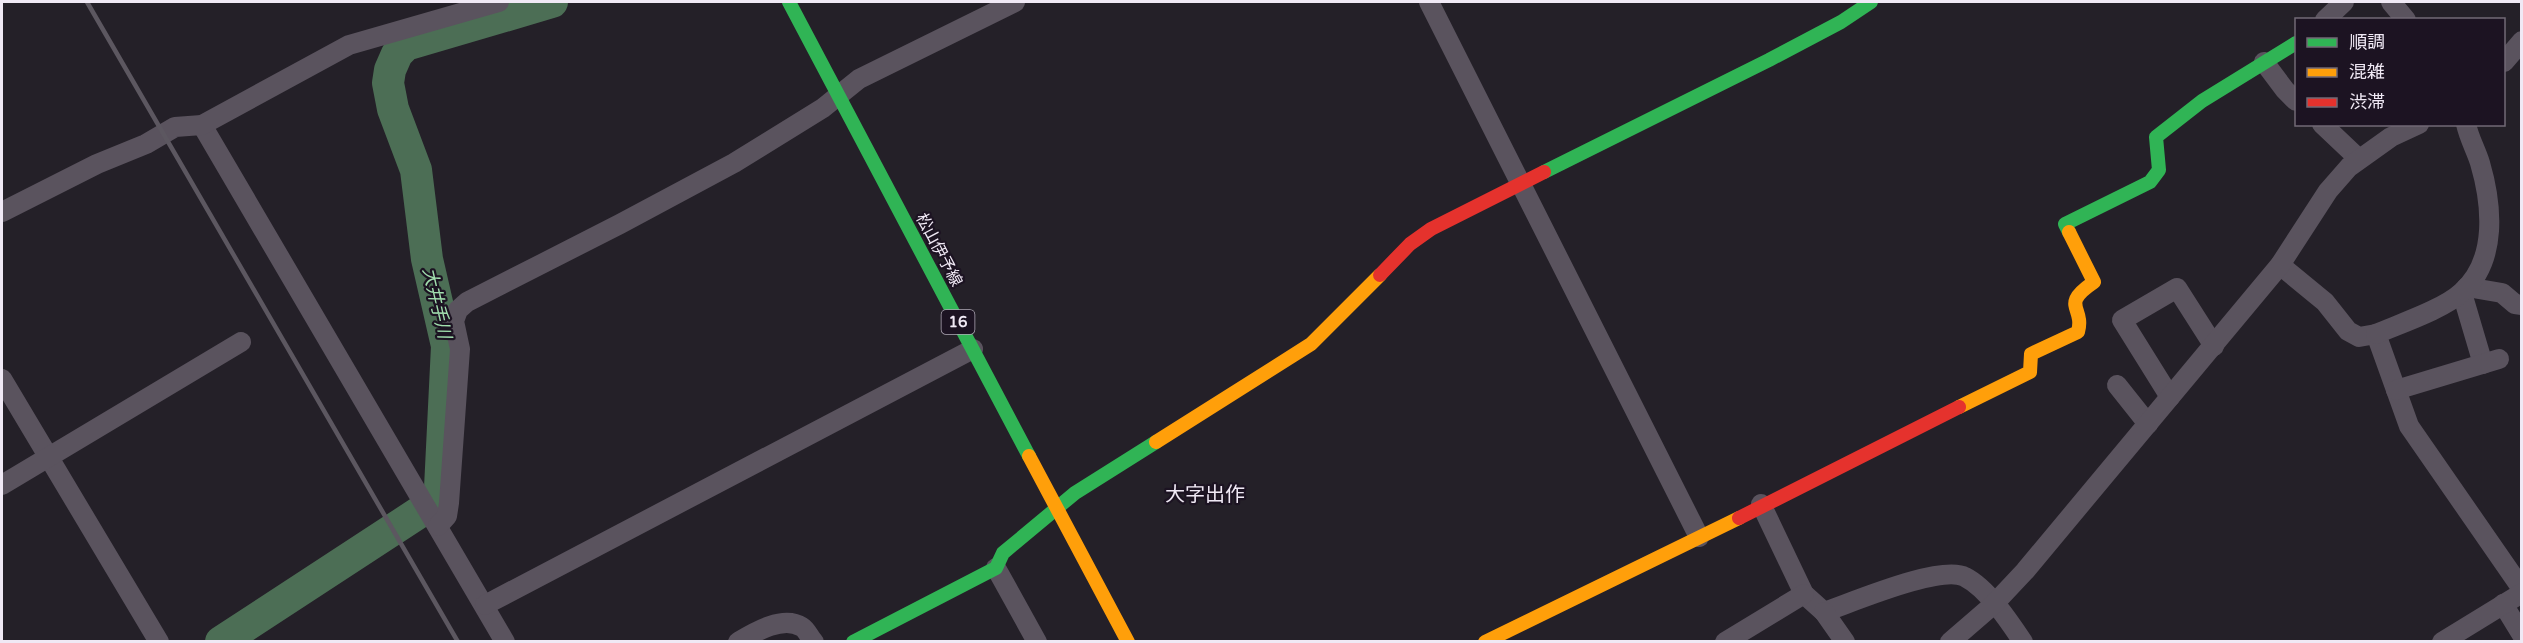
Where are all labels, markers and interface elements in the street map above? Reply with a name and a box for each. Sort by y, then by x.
legend [2295,18,2505,126]
text: 順調 [2349,31,2385,53]
text: 混雑 [2349,61,2385,83]
text: 渋滞 [2349,91,2385,113]
street label: 松山伊予線 [911,210,967,290]
water label: 大井手川 [418,265,456,343]
road number: 16 [942,310,974,334]
district label: 大字出作 [1165,483,1245,507]

